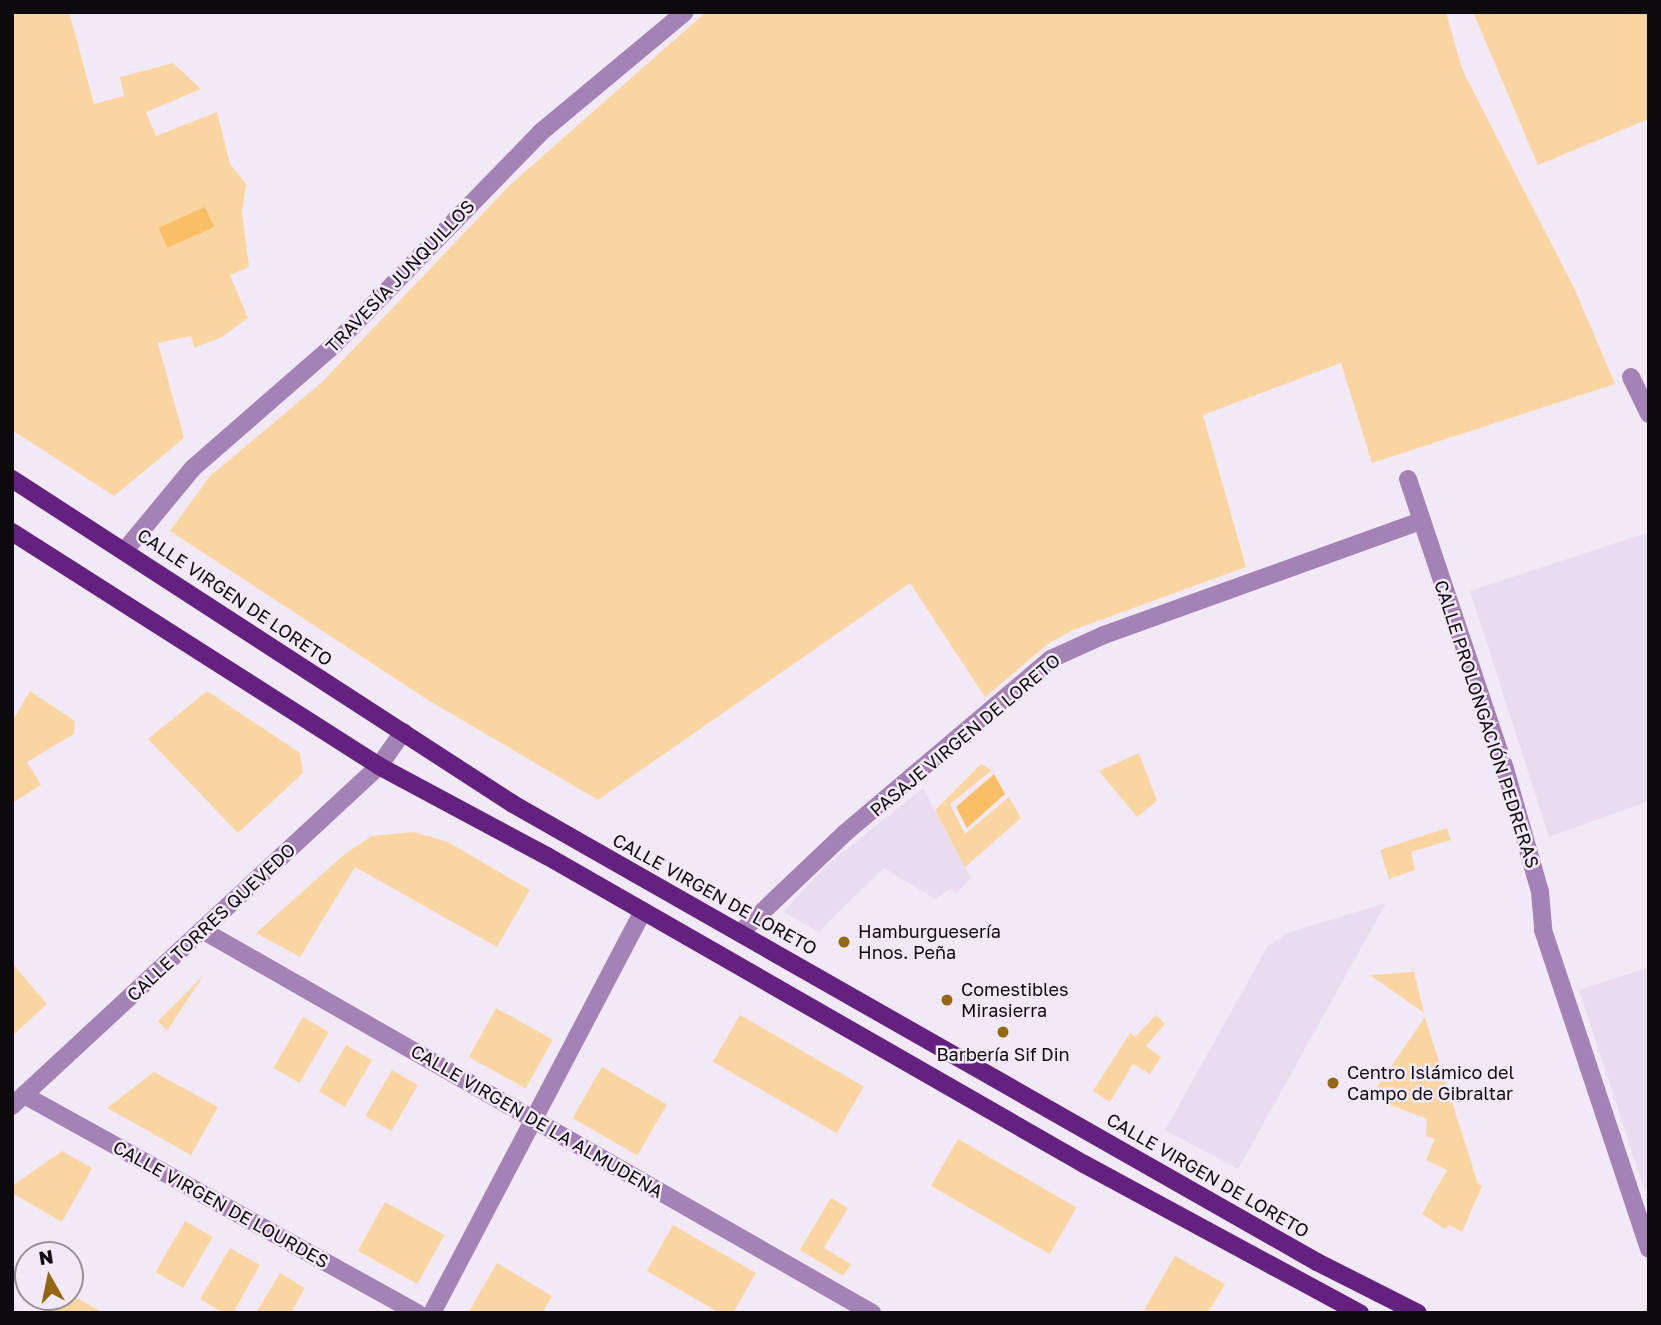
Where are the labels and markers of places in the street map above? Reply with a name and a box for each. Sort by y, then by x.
place label: Hamburguesería Hnos. Peña [858,921,1001,964]
marker: Hamburguesería Hnos. Peña [836,934,852,950]
place label: Comestibles Mirasierra [961,979,1069,1021]
marker: Comestibles Mirasierra [939,992,955,1008]
marker: Barbería Sif Din [995,1024,1011,1040]
place label: Barbería Sif Din [936,1043,1070,1065]
place label: Centro Islámico del Campo de Gibraltar [1347,1062,1514,1104]
marker: Centro Islámico del Campo de Gibraltar [1325,1075,1341,1091]

